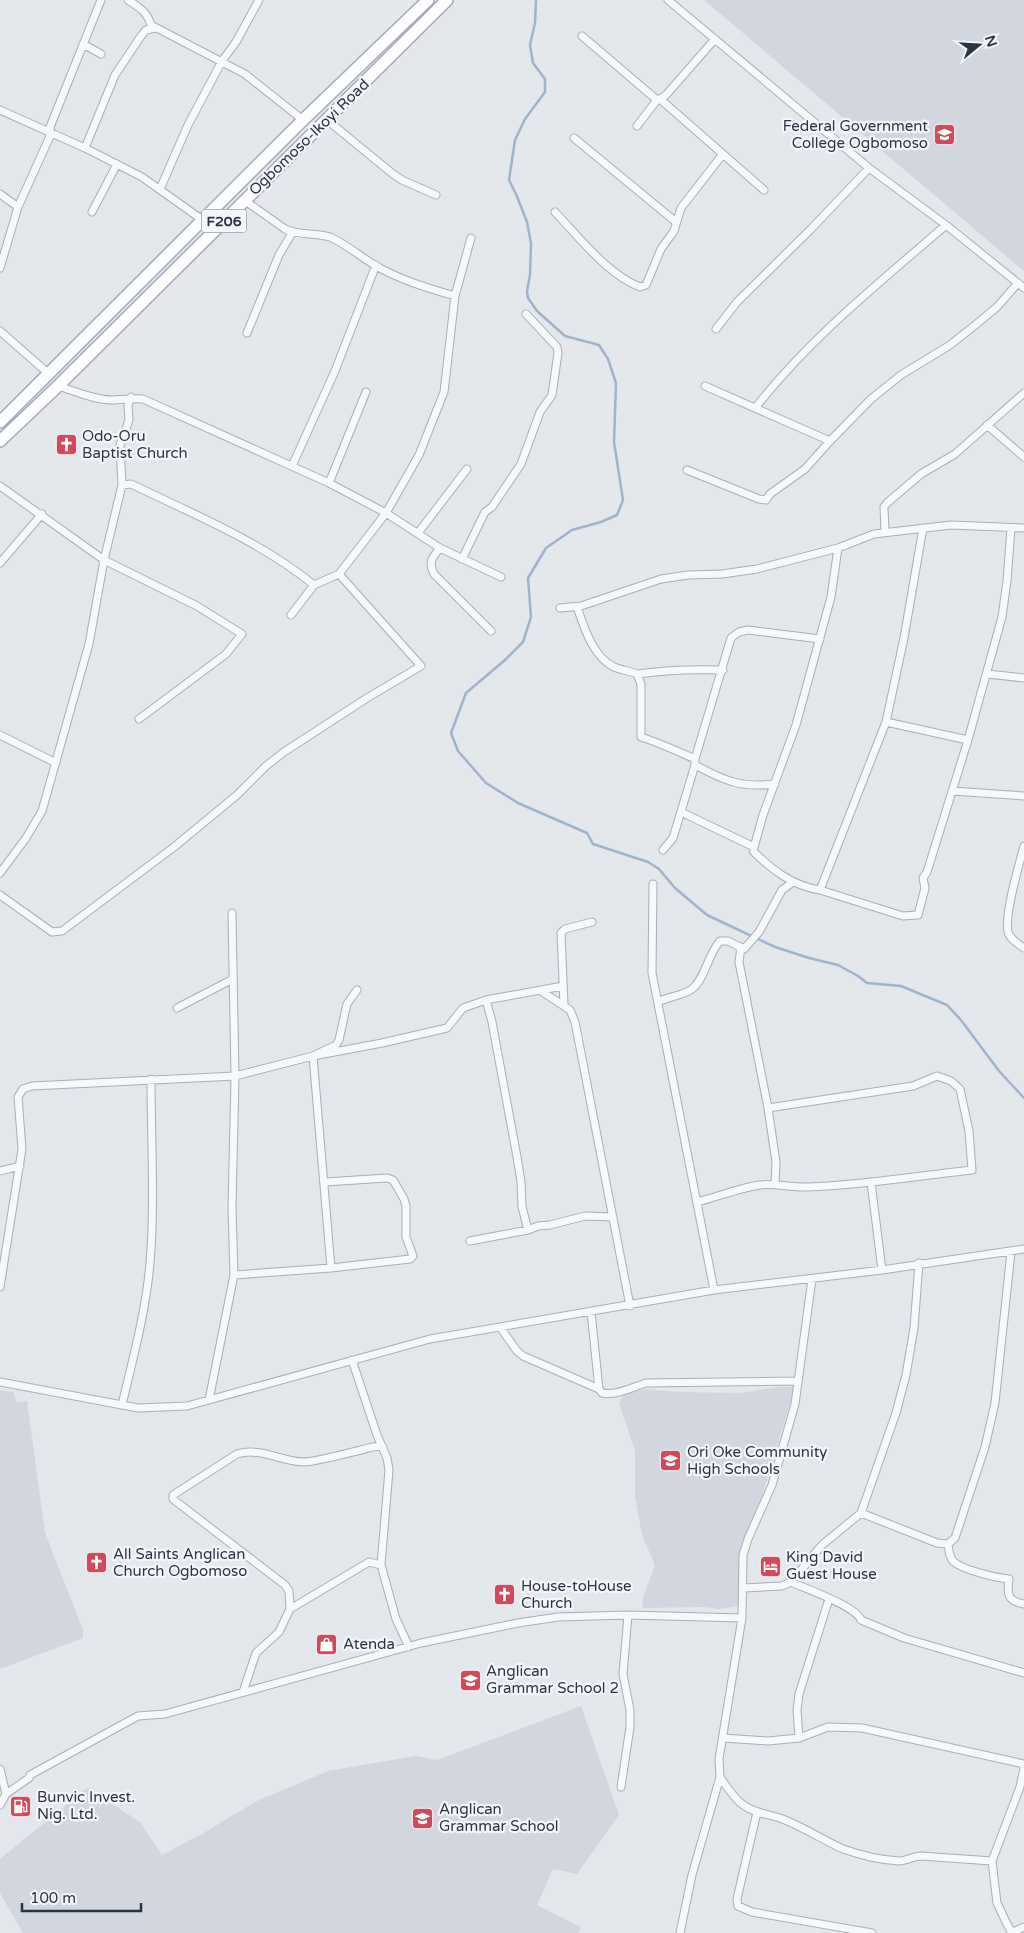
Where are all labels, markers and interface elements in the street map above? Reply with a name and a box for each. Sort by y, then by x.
north arrow [954,20,1004,70]
text: N [981,33,1001,49]
street label: Ogbomoso-Ikoyi Road [245,75,373,199]
place label: Federal Government College Ogbomoso [783,117,928,152]
school or university icon: Federal Government College Ogbomoso [932,123,956,147]
road number: F206 [202,210,246,232]
place label: Odo-Oru Baptist Church [82,427,188,462]
church icon: Odo-Oru Baptist Church [54,433,78,457]
place label: Ori Oke Community High Schools [687,1443,827,1478]
school or university icon: Ori Oke Community High Schools [659,1449,683,1473]
place label: All Saints Anglican Church Ogbomoso [113,1545,247,1580]
place label: King David Guest House [786,1548,877,1583]
church icon: All Saints Anglican Church Ogbomoso [85,1551,109,1575]
hotel icon: King David Guest House [758,1554,782,1578]
place label: House-toHouse Church [521,1577,632,1612]
church icon: House-toHouse Church [493,1583,517,1607]
shop icon: Atenda [315,1632,339,1656]
place label: Atenda [343,1635,395,1653]
place label: Anglican Grammar School 2 [486,1662,619,1697]
school or university icon: Anglican Grammar School 2 [458,1668,482,1692]
place label: Bunvic Invest. Nig. Ltd. [37,1788,135,1823]
fuel station icon: Bunvic Invest. Nig. Ltd. [9,1794,33,1818]
place label: Anglican Grammar School [439,1800,559,1835]
school or university icon: Anglican Grammar School [411,1806,435,1830]
scale bar [22,1880,141,1912]
text: 100 m [30,1889,76,1907]

